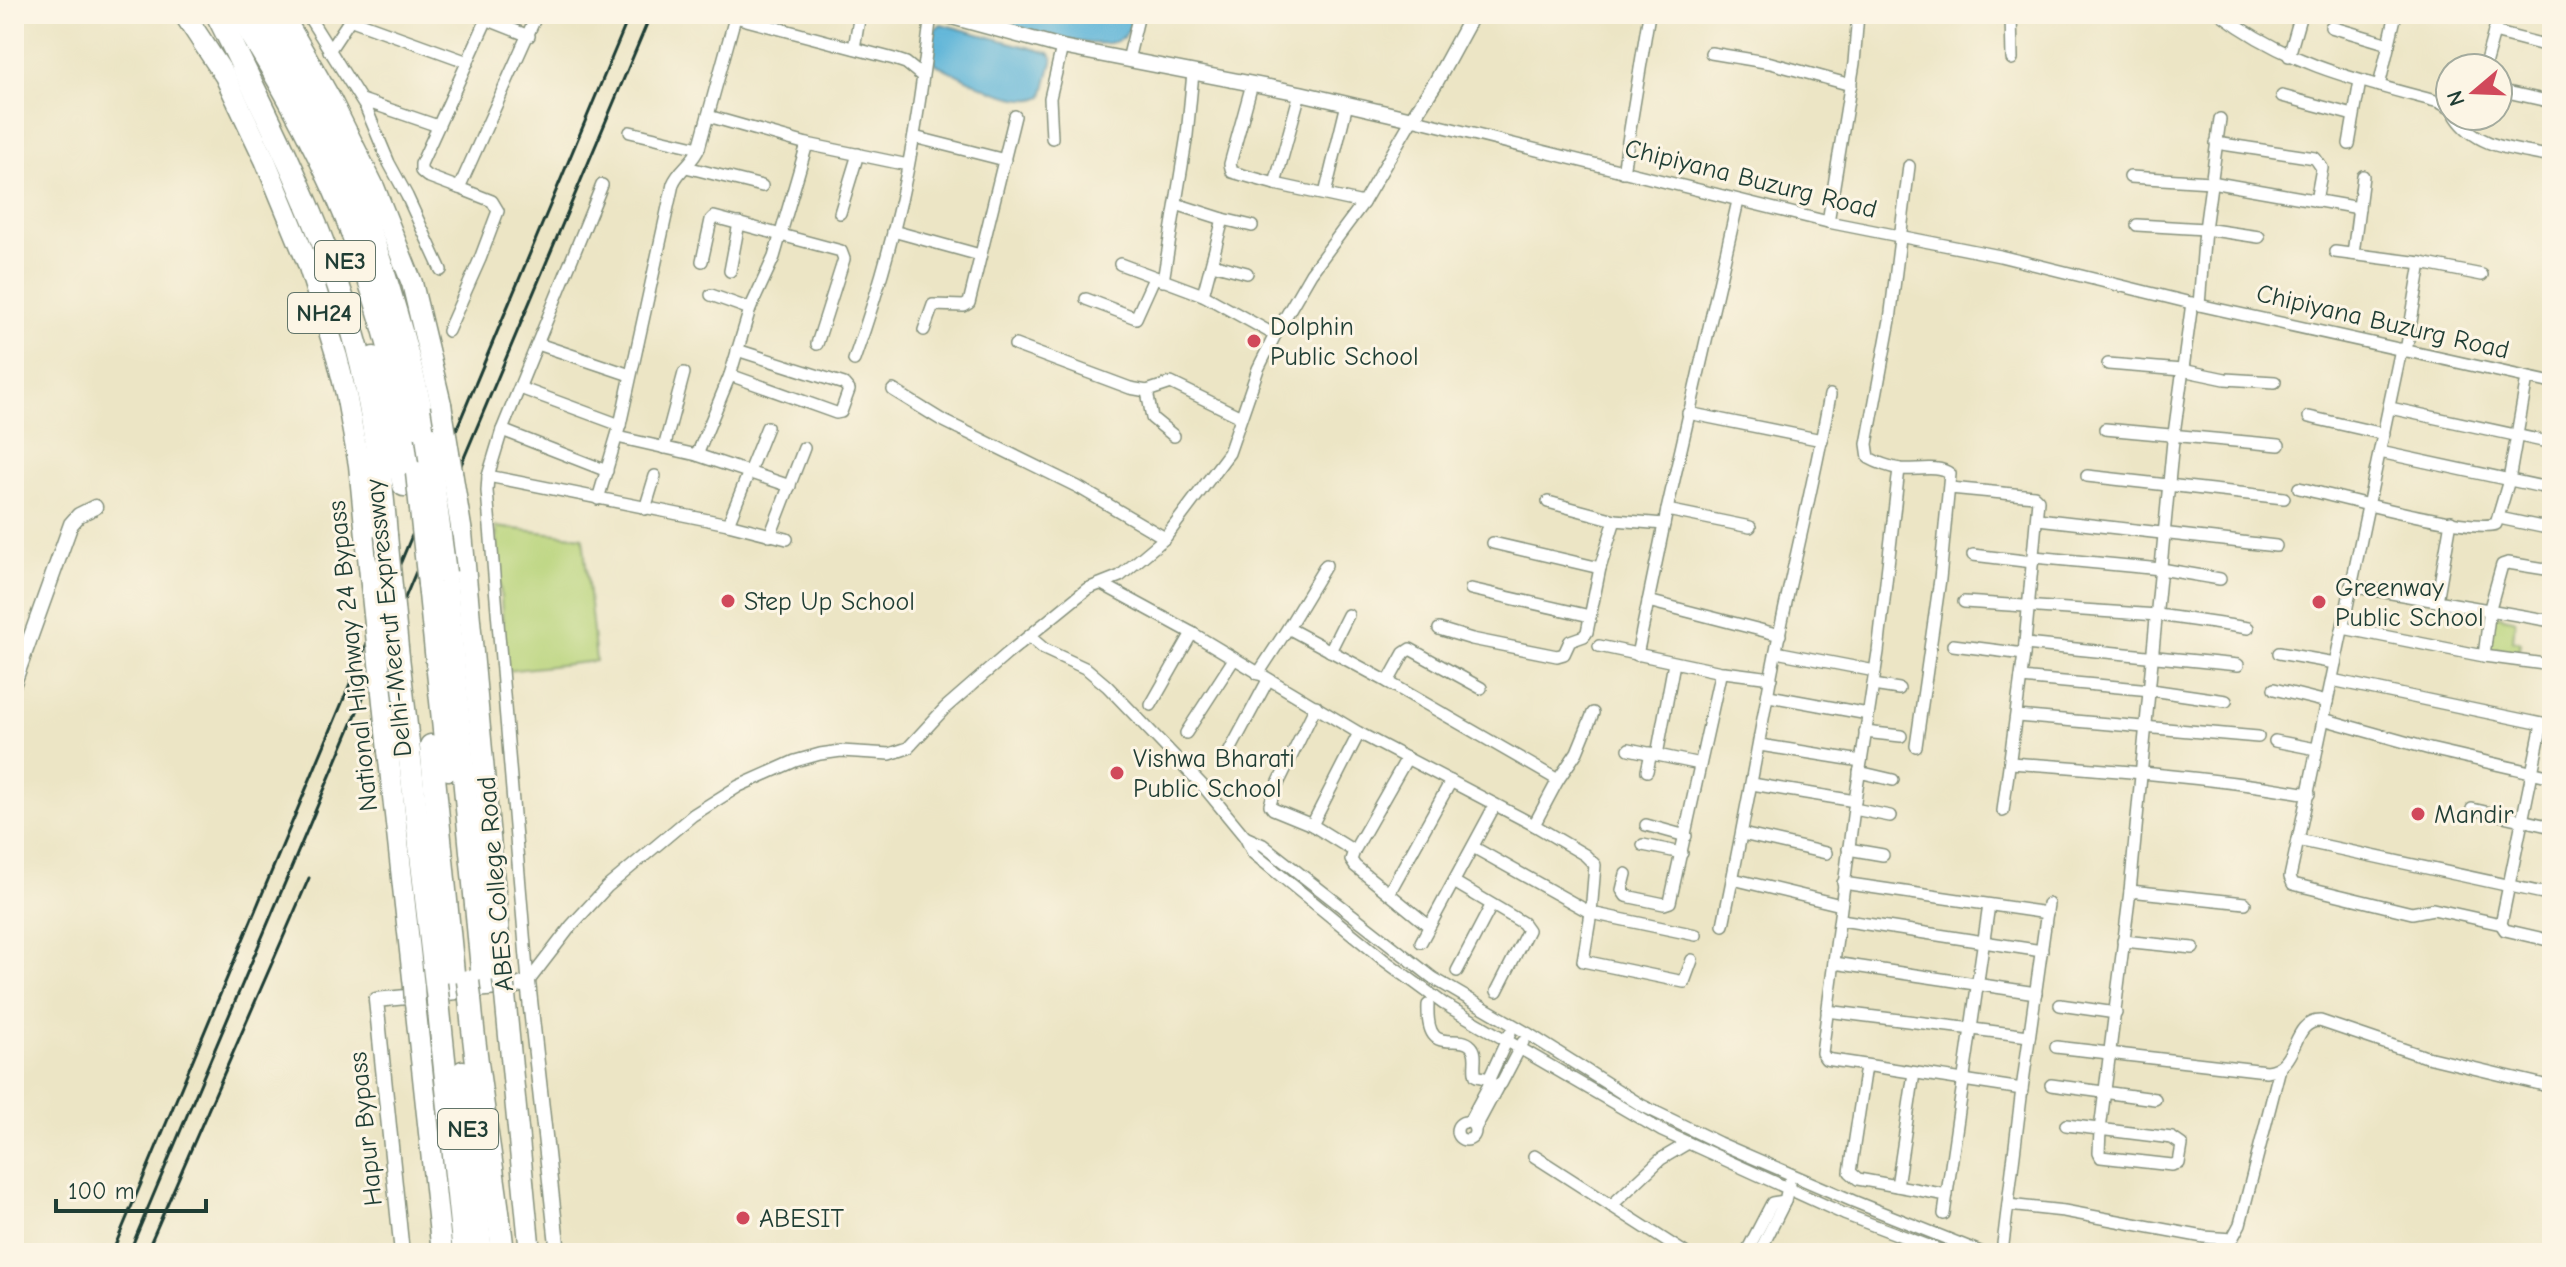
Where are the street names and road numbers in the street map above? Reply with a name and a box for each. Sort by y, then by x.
street label: Chipiyana Buzurg Road [1622,133,1880,225]
road number: NE3 [315,241,375,281]
street label: Chipiyana Buzurg Road [2253,278,2512,366]
road number: NH24 [288,293,360,333]
street label: Delhi-Meerut Expressway [359,477,419,758]
street label: National Highway 24 Bypass [322,499,384,813]
street label: ABES College Road [472,775,520,993]
street label: Hapur Bypass [343,1050,389,1207]
road number: NE3 [438,1109,498,1149]

